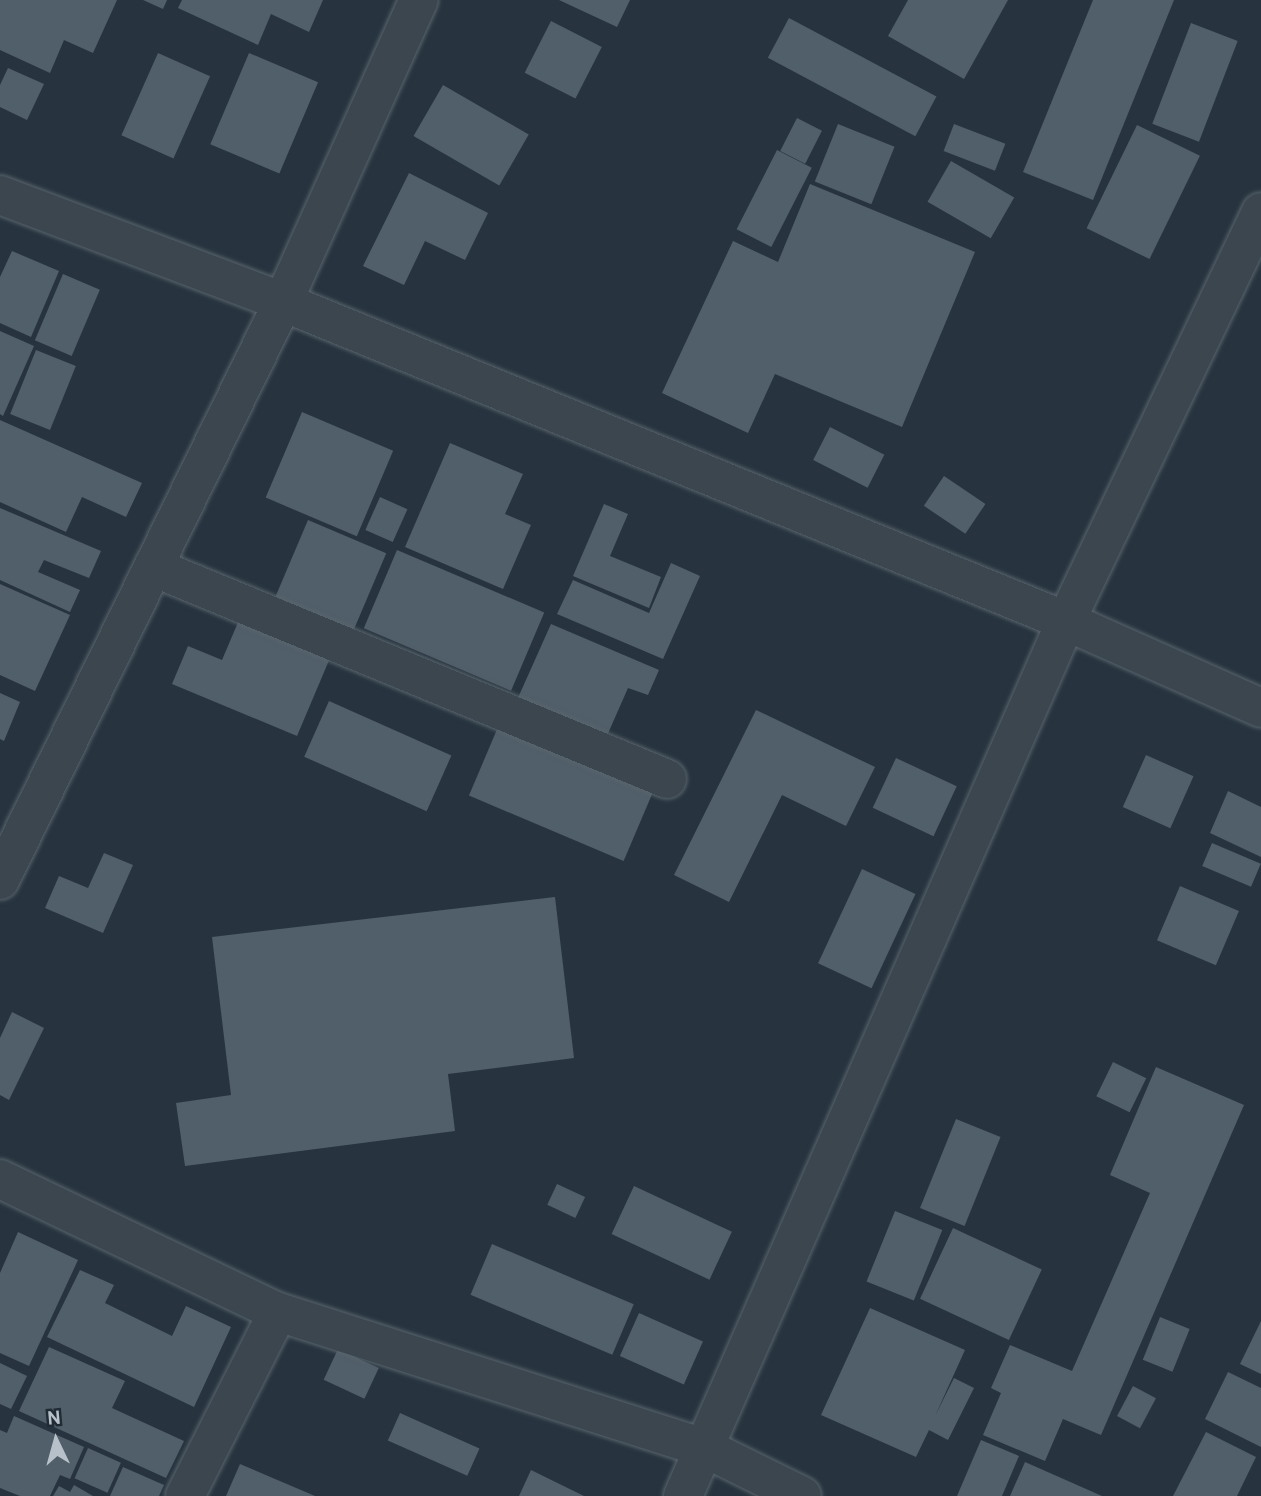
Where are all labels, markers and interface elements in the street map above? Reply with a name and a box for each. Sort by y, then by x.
north arrow [21,1405,91,1475]
text: N [46,1407,62,1432]

